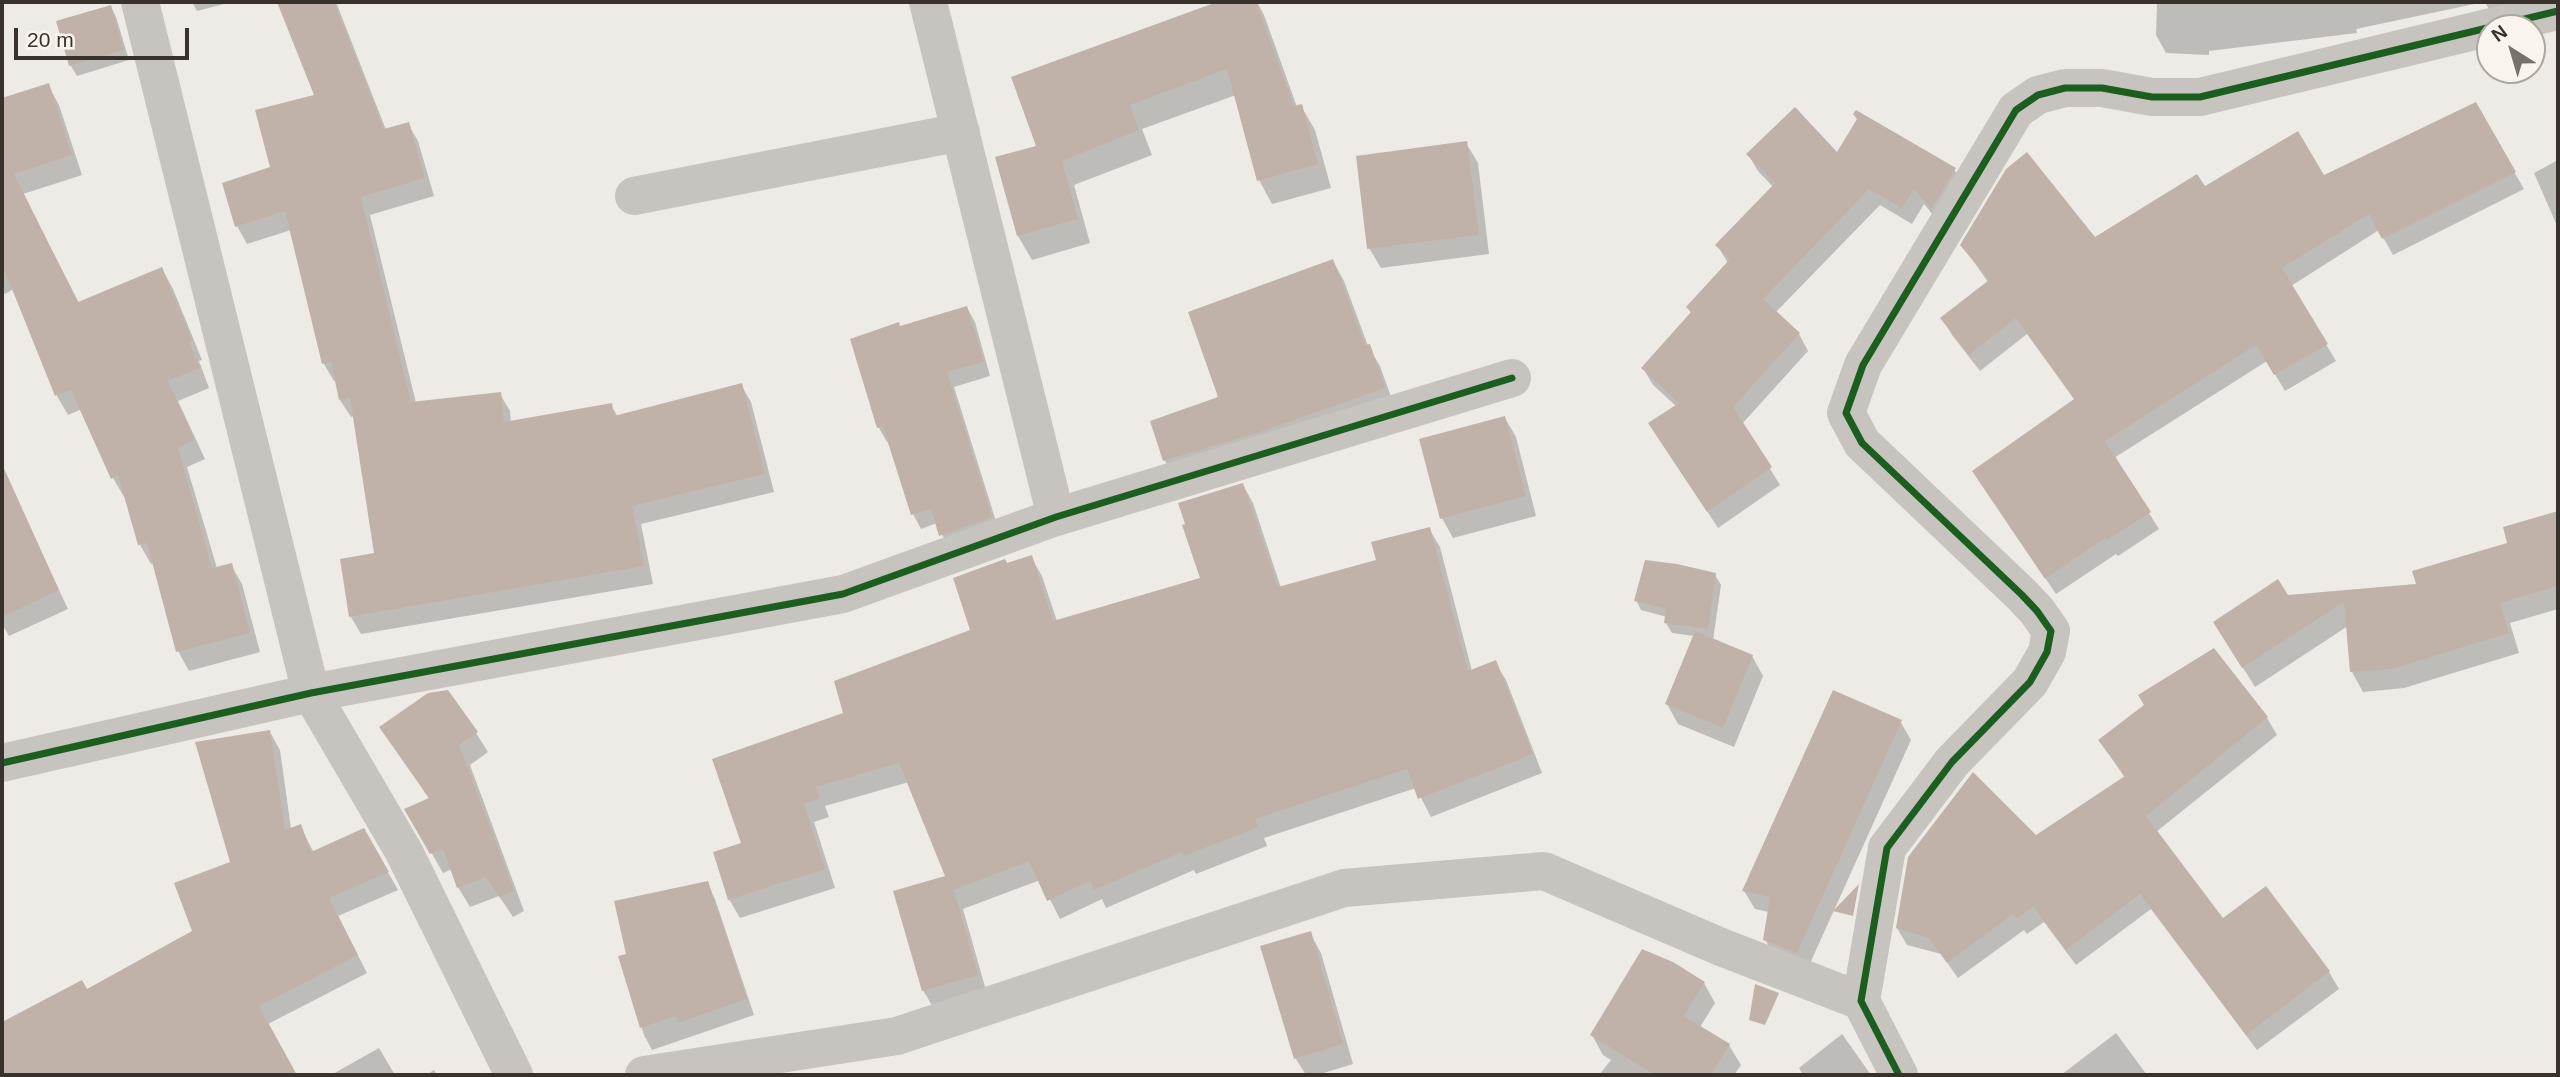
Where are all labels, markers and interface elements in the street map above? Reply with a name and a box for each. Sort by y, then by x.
scale bar [18,14,192,58]
north arrow [2476,14,2546,84]
text: N [2487,21,2511,46]
text: 20 m [27,28,74,51]

